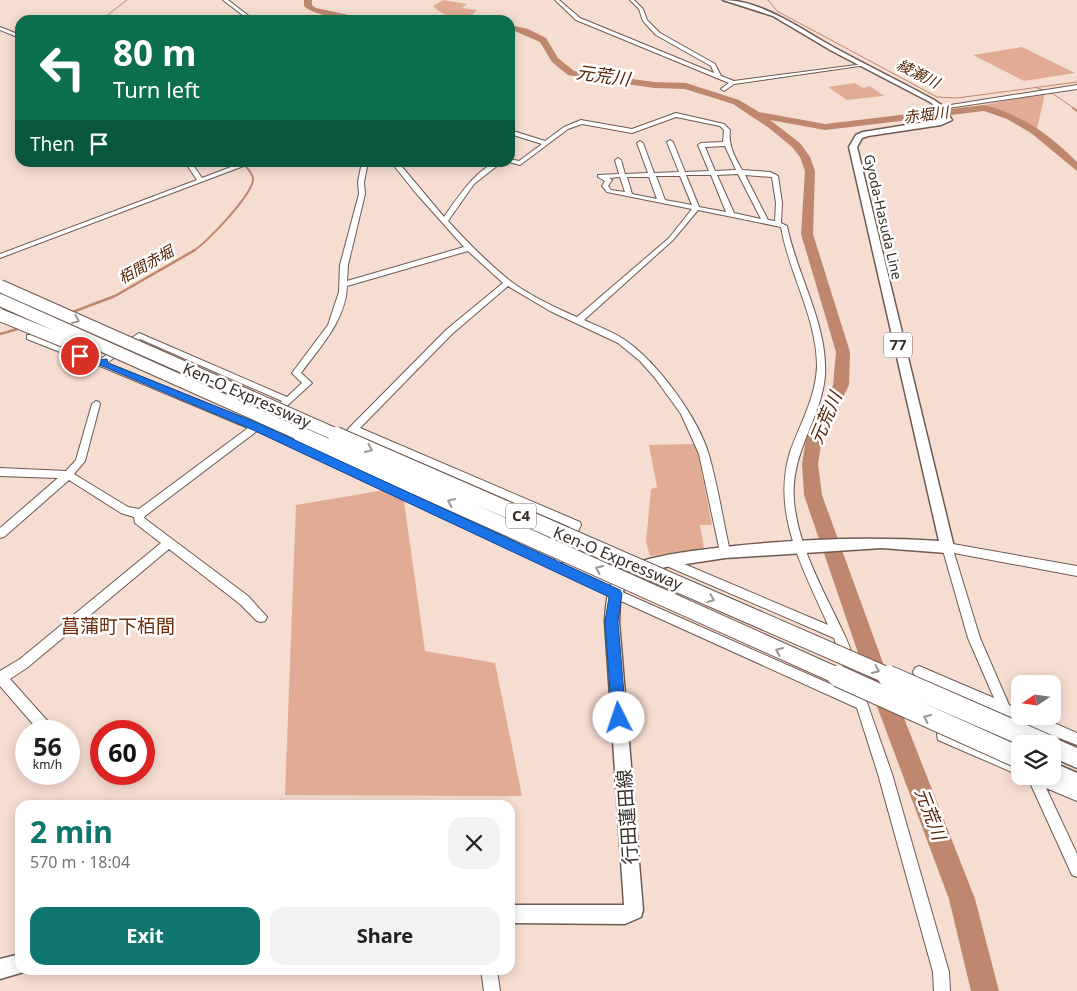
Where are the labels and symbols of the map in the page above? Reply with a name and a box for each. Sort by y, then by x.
water label: 綾瀬川 [894,54,945,93]
water label: 元荒川 [575,59,634,91]
water label: 赤堀川 [902,101,951,127]
street label: Gyoda-Hasuda Line [860,152,907,281]
water label: 栢間赤堀 [114,240,178,287]
one-way arrow [72,315,80,325]
road number: 77 [884,332,912,358]
pin [59,335,101,377]
street label: Ken-O Expressway [179,357,315,433]
water label: 元荒川 [803,386,847,447]
one-way arrow [364,443,373,454]
one-way arrow [447,498,456,509]
road number: C4 [506,504,536,528]
street label: Ken-O Expressway [550,521,687,595]
one-way arrow [595,565,604,576]
one-way arrow [706,592,715,603]
district label: 菖蒲町下栢間 [61,613,175,639]
one-way arrow [775,646,784,657]
one-way arrow [871,664,880,675]
north arrow [1011,675,1061,725]
position arrow [592,691,644,743]
one-way arrow [923,713,932,724]
speed limit sign: 60 [90,720,155,785]
street label: 行田蓮田線 [611,769,643,865]
water label: 元荒川 [910,784,953,845]

